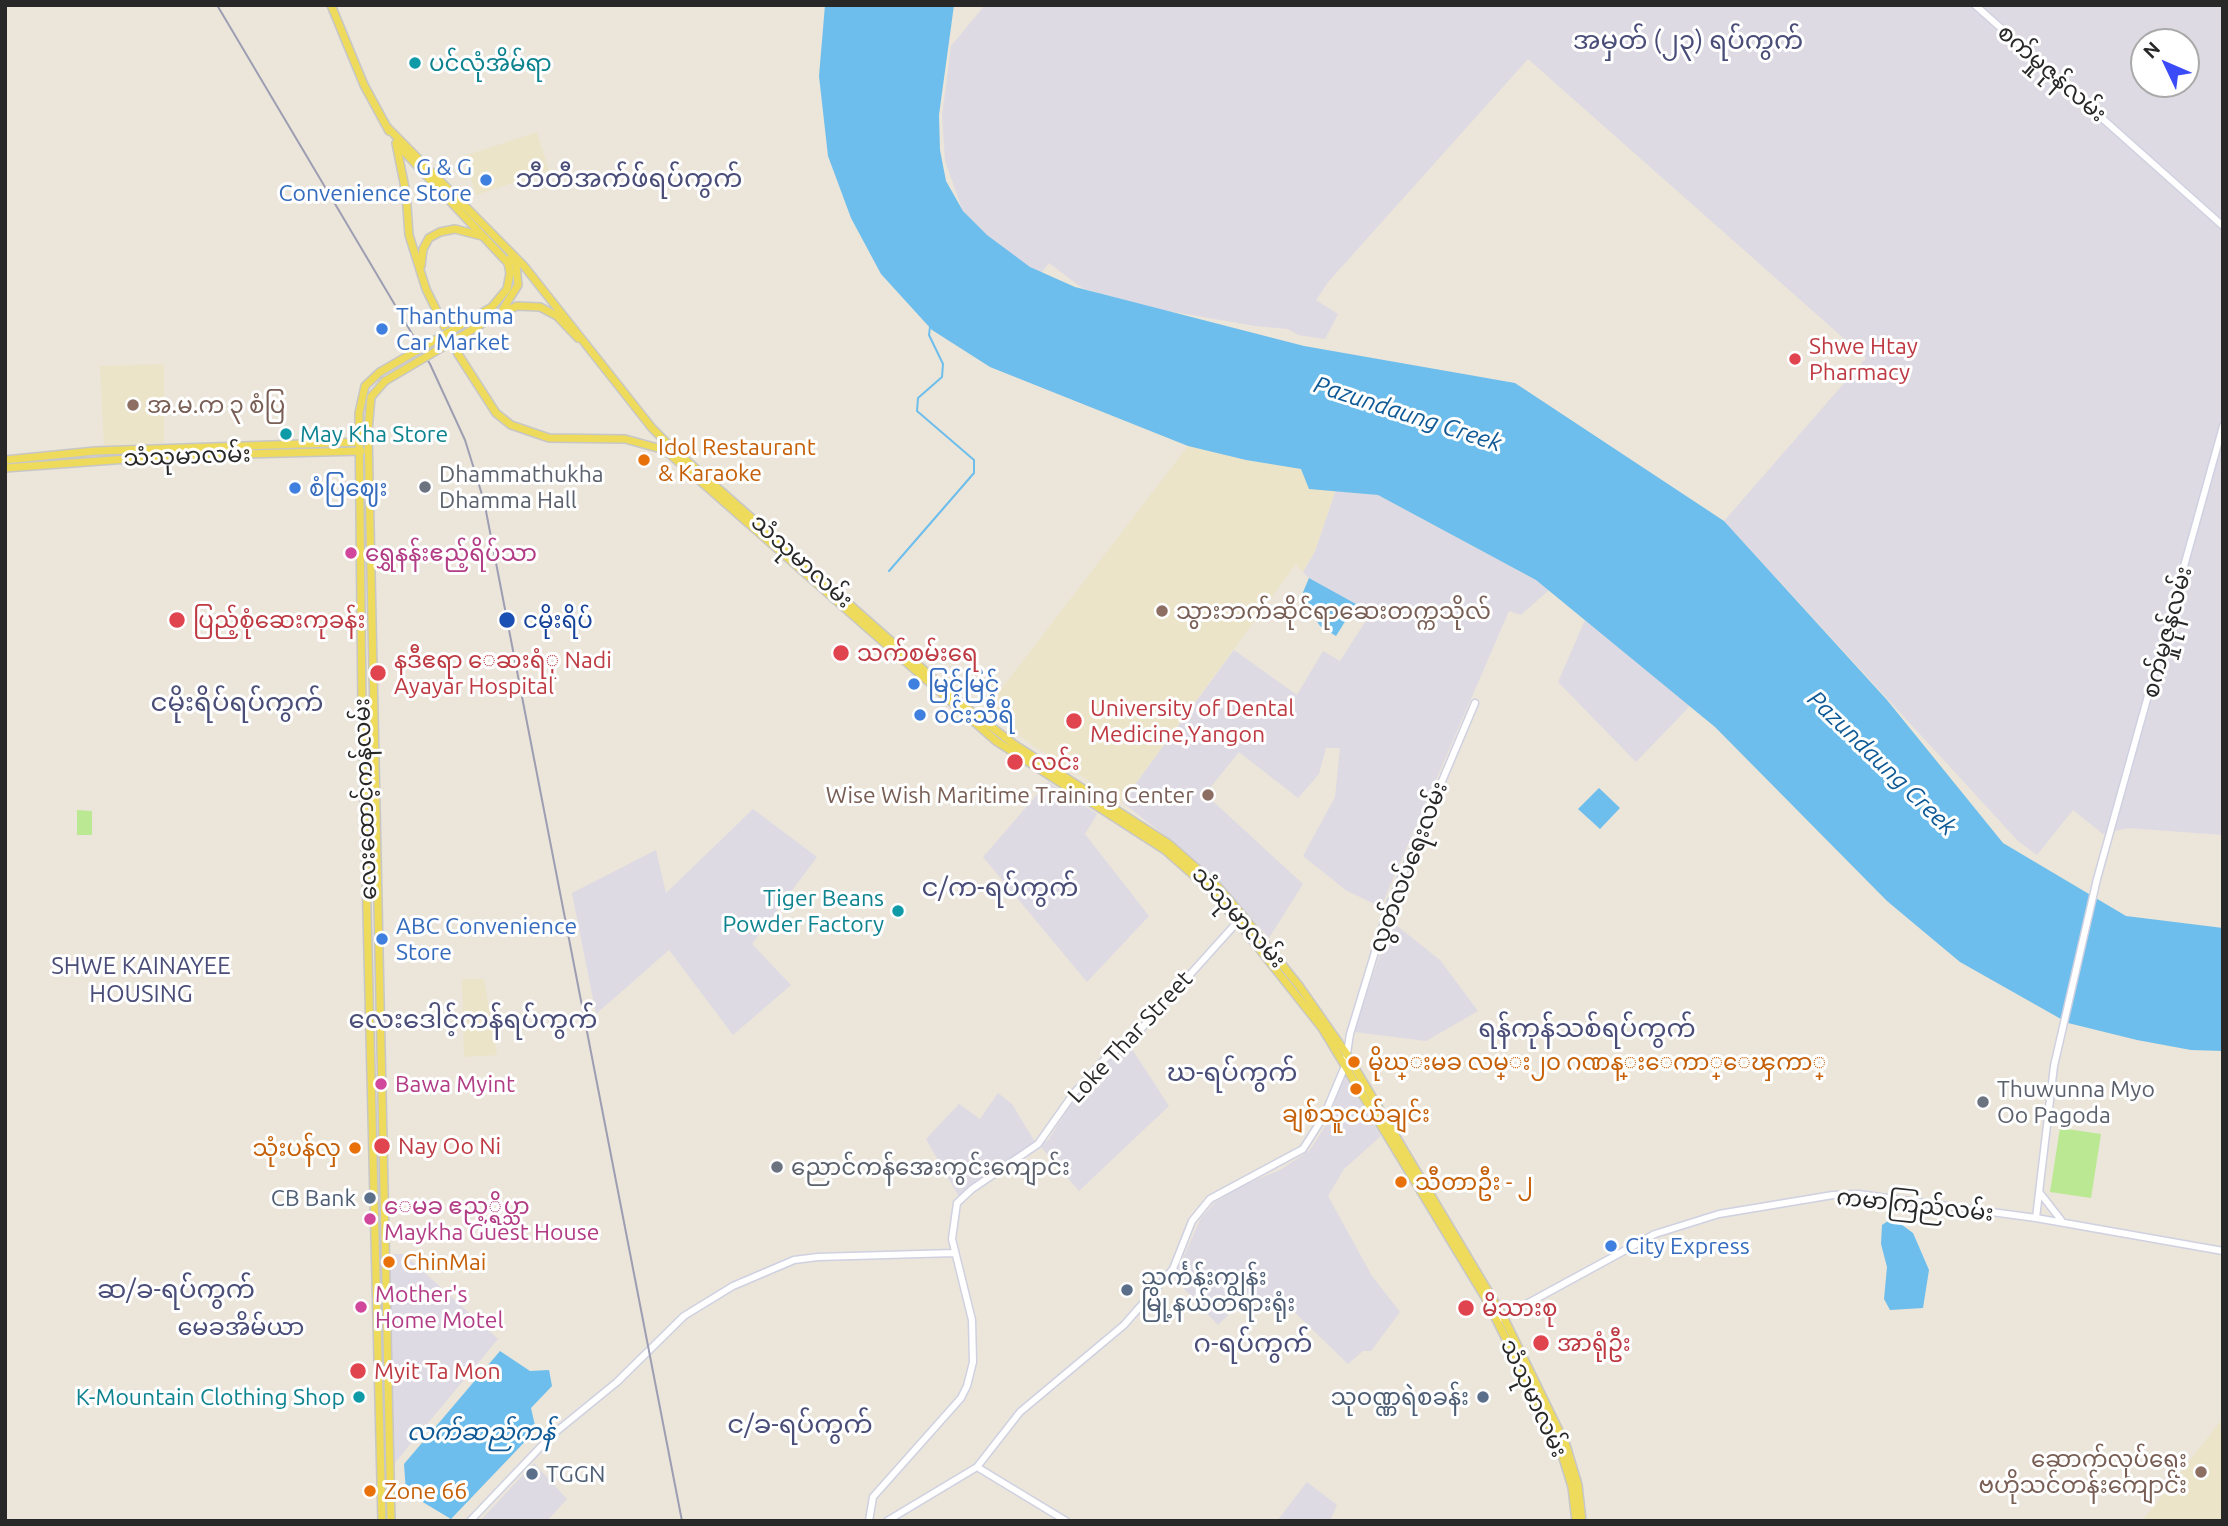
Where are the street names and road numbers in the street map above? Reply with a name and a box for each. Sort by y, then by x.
street label: စက်မှုဇုန်လမ်း [1992,18,2112,128]
street label: သံသုမာလမ်း [123,440,251,472]
street label: သံသုမာလမ်း [745,508,859,614]
street label: စက်မှုဇုန်လမ်း [2136,563,2198,701]
street label: လေးထောင့်ကန်လမ်း [348,698,382,900]
street label: လွတ်လပ်ရေးလမ်း [1363,778,1453,956]
street label: သံသုမာလမ်း [1186,860,1292,974]
street label: Loke Thar Street [1062,965,1198,1109]
street label: ကမာကြည်လမ်း [1835,1183,1995,1227]
street label: သံသုမာလမ်း [1495,1335,1573,1461]

